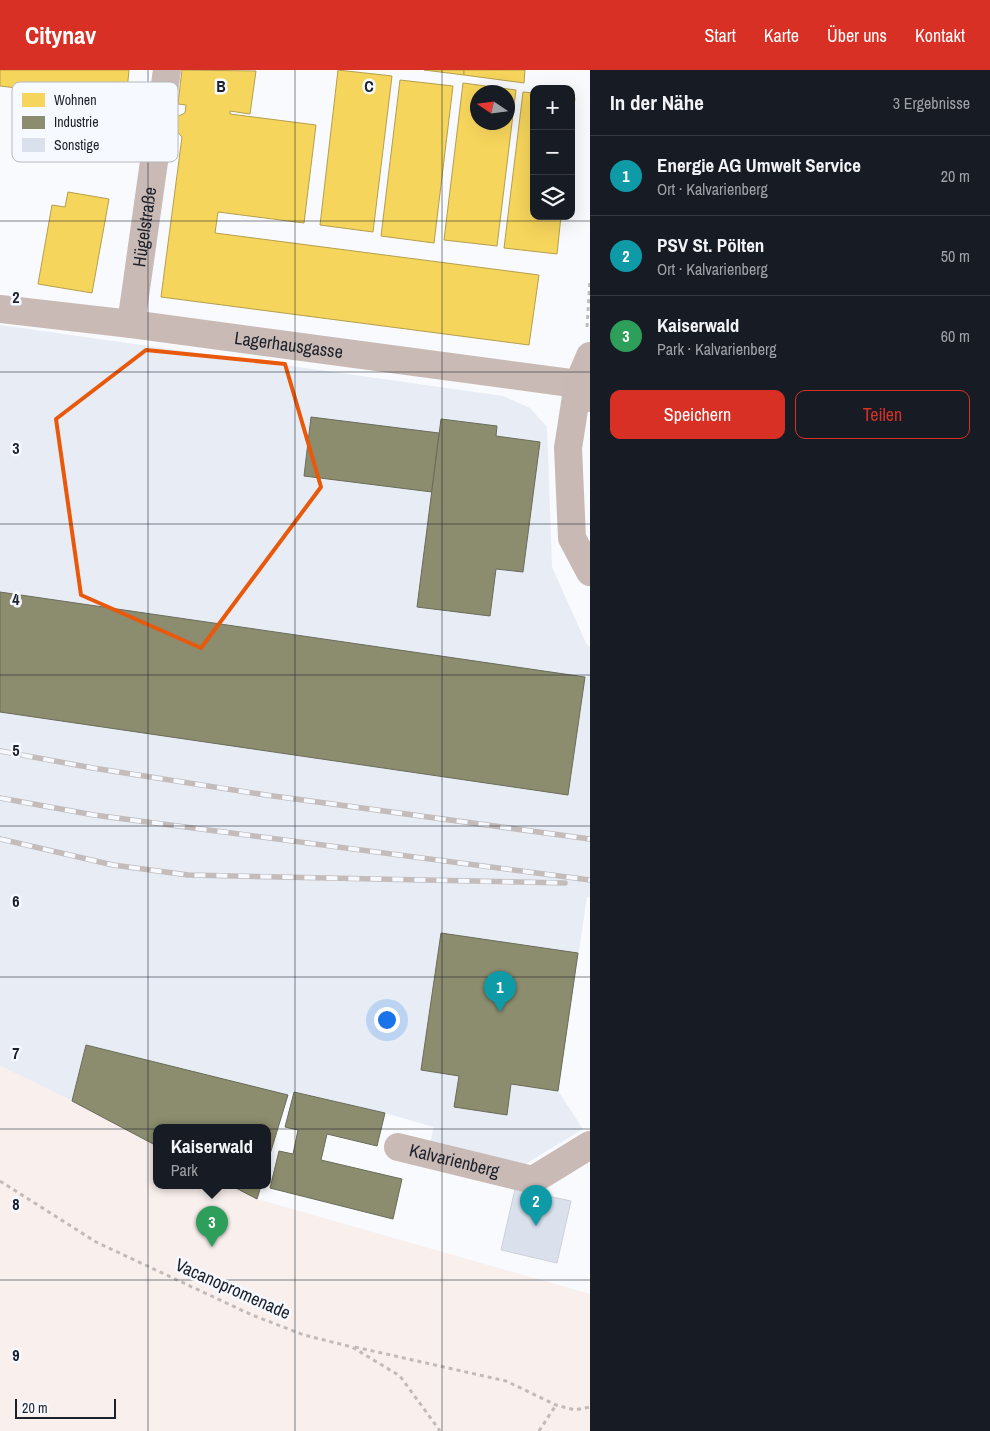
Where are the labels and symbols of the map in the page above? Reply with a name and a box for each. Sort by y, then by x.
text: B [216,75,226,97]
text: C [364,75,374,97]
legend [12,82,178,162]
north arrow [470,85,515,130]
text: Wohnen [54,91,97,109]
text: Industrie [54,113,99,131]
text: Sonstige [54,136,99,154]
street label: Hügelstraße [126,185,162,268]
text: 2 [12,286,20,308]
street label: Lagerhausgasse [233,325,345,364]
text: 3 [12,437,20,459]
text: 4 [12,588,20,610]
text: 5 [12,739,20,761]
text: 6 [12,890,20,912]
pin: 1 [484,971,516,1012]
your location [374,1007,400,1033]
text: 7 [12,1042,20,1064]
street label: Kalvarienberg [407,1137,503,1184]
pin: 2 [520,1185,552,1226]
text: 8 [12,1193,20,1215]
pin: 3 [196,1206,228,1247]
street label: Vacanopromenade [172,1252,295,1325]
text: 9 [12,1344,20,1366]
scale bar [15,1396,116,1419]

